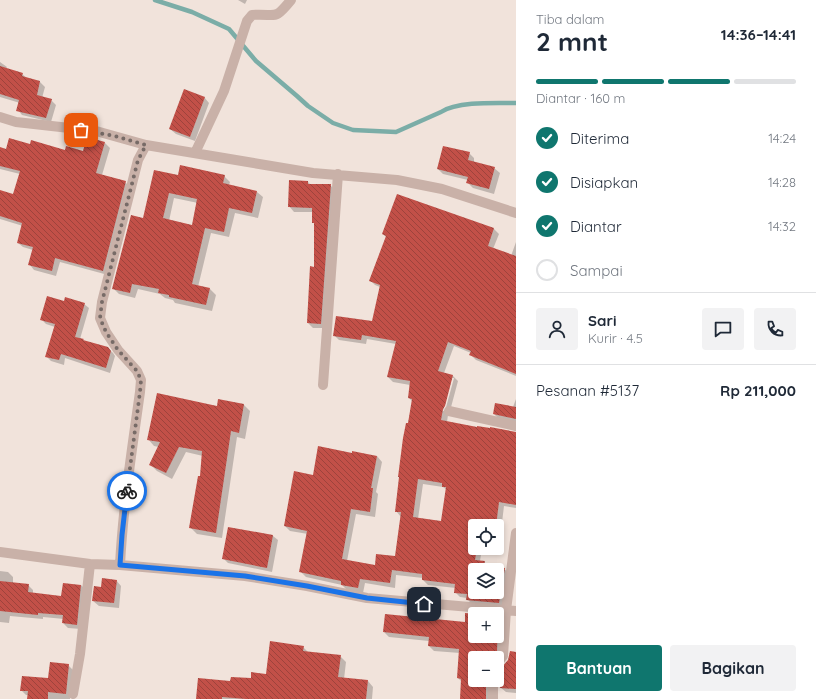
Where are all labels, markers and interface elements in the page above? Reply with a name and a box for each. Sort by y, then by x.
text: Tiba dalam [536,11,604,27]
text: 2 mnt [536,25,608,58]
text: 14:36–14:41 [721,25,796,44]
text: Diantar · 160 m [536,90,625,106]
pin [64,113,98,147]
icon: bag [70,119,92,141]
icon: check [536,127,558,149]
text: Diterima [570,129,629,148]
text: 14:24 [768,130,796,146]
icon: check [536,171,558,193]
text: Disiapkan [570,173,638,192]
text: 14:28 [768,174,796,190]
icon: check [536,215,558,237]
text: Diantar [570,217,622,236]
text: 14:32 [768,218,796,234]
text: Sampai [570,261,623,280]
button: person [536,308,578,350]
button: chat [702,308,744,350]
button: phone [754,308,796,350]
text: Sari [588,311,616,330]
text: Kurir · 4.5 [588,330,643,346]
text: Pesanan #5137 [536,381,639,400]
text: Rp 211,000 [720,381,796,400]
courier [107,471,147,511]
icon: bike [116,480,138,502]
map controls [468,519,504,687]
button: locate [468,519,504,555]
button: layers [468,563,504,599]
pin [407,587,441,621]
icon: home [413,593,435,615]
button: + [468,607,504,643]
button: Bantuan [536,645,662,691]
button: Bagikan [670,645,796,691]
button: − [468,651,504,687]

